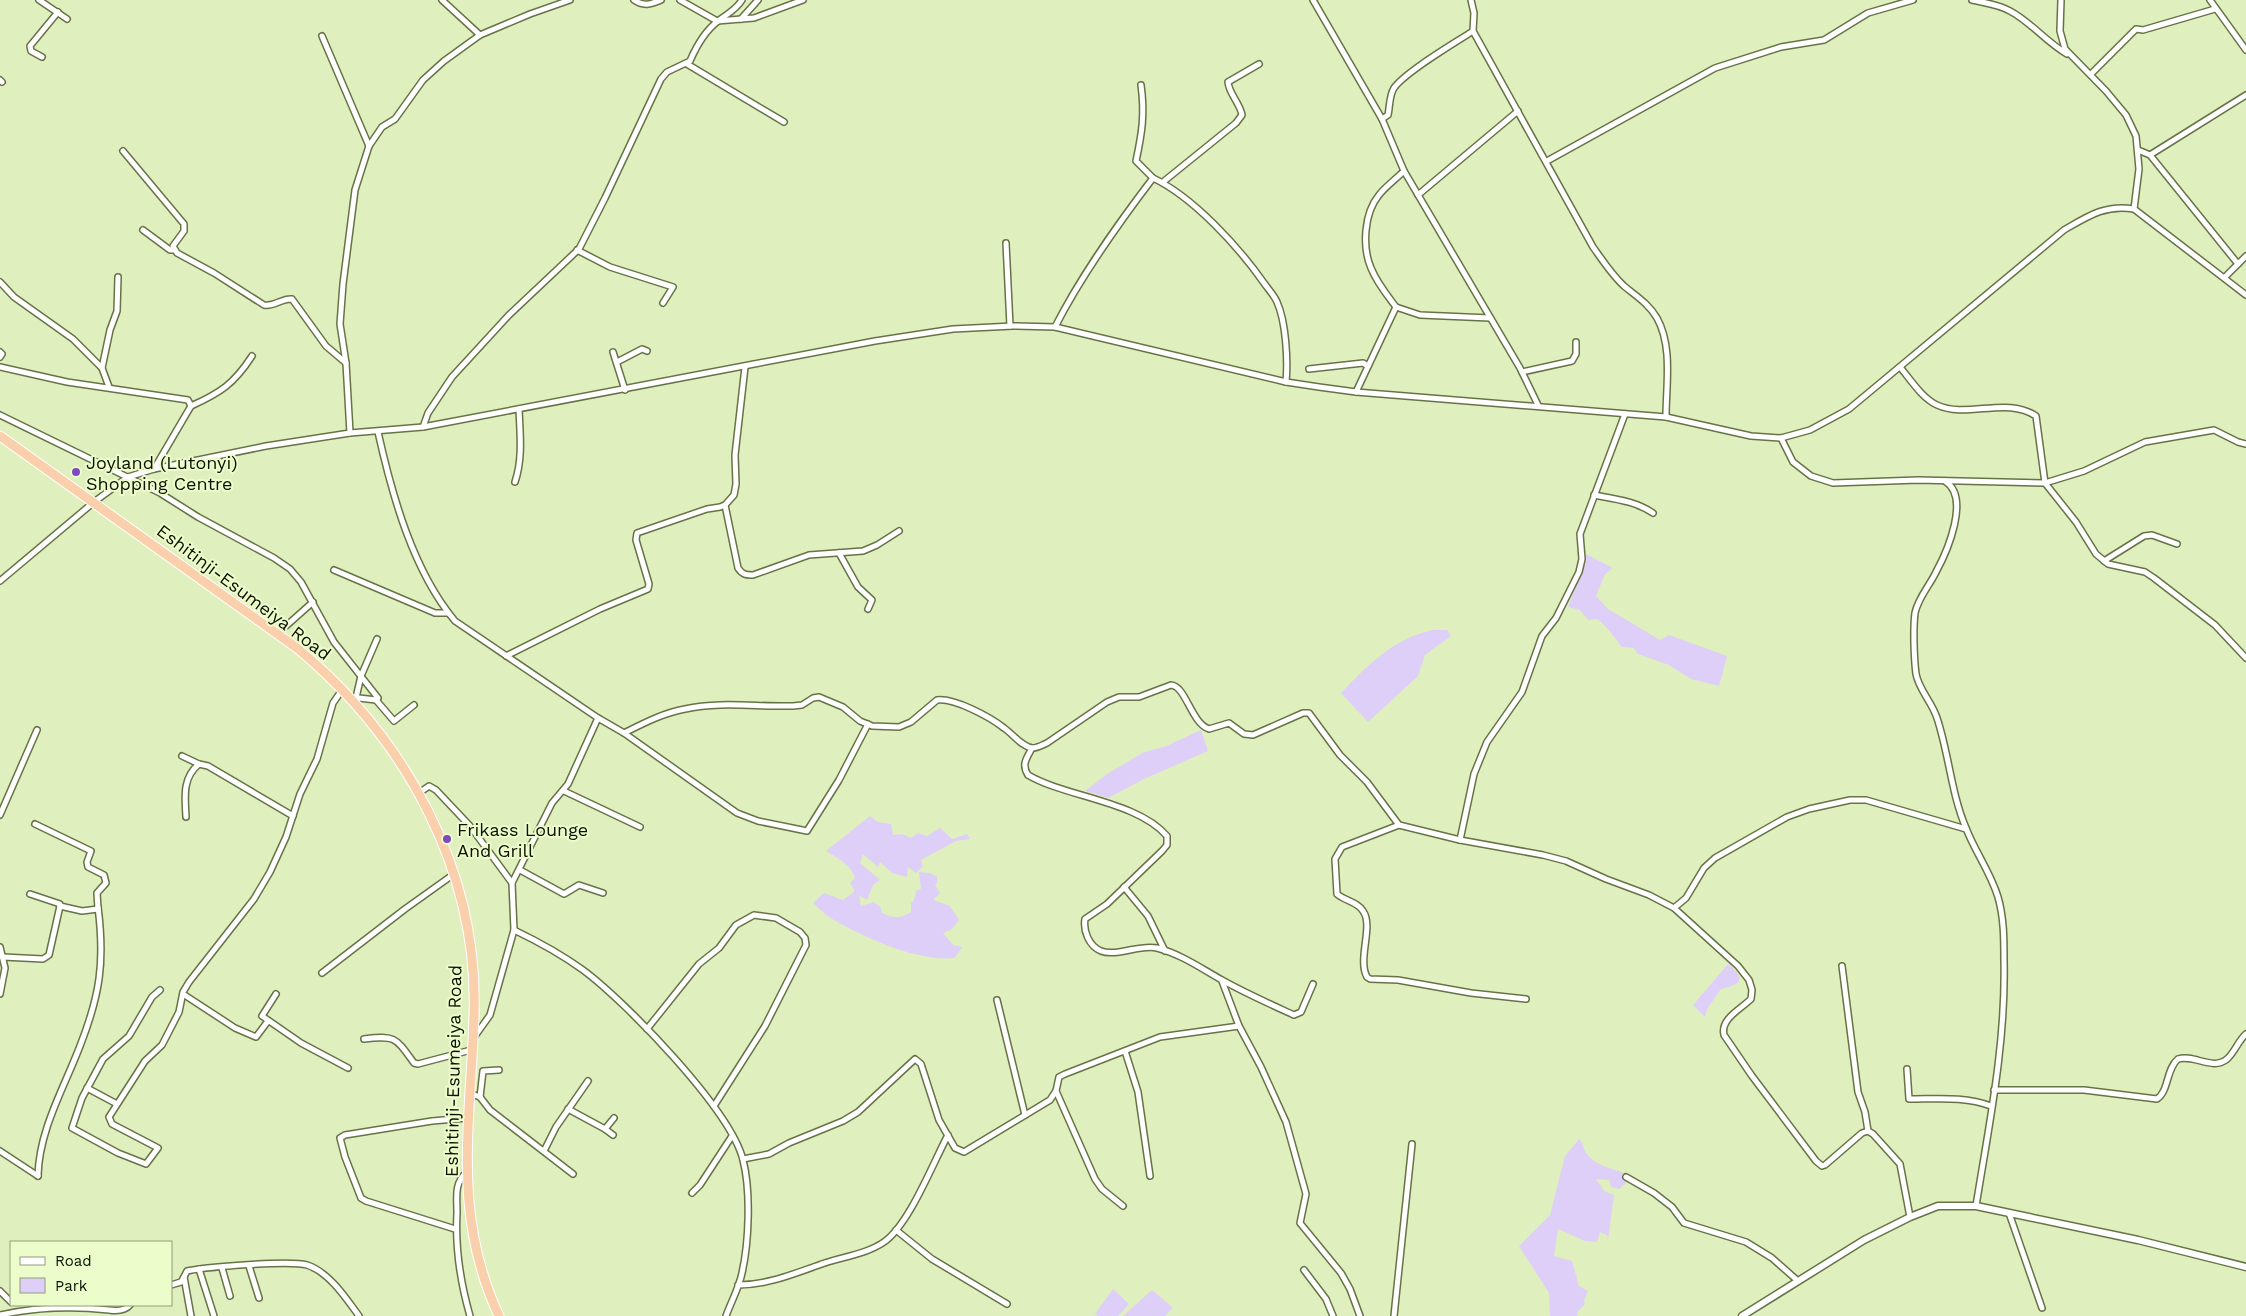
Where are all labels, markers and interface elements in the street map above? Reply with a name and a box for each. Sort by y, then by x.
place label: Joyland (Lutonyi) Shopping Centre [86,452,237,494]
marker: Joyland (Lutonyi) Shopping Centre [70,466,82,478]
street label: Eshitinji-Esumeiya Road [153,520,335,664]
place label: Frikass Lounge And Grill [457,819,588,861]
marker: Frikass Lounge And Grill [441,833,453,845]
street label: Eshitinji-Esumeiya Road [441,965,465,1177]
legend [10,1241,172,1306]
text: Road [55,1252,92,1270]
text: Park [55,1277,88,1295]

